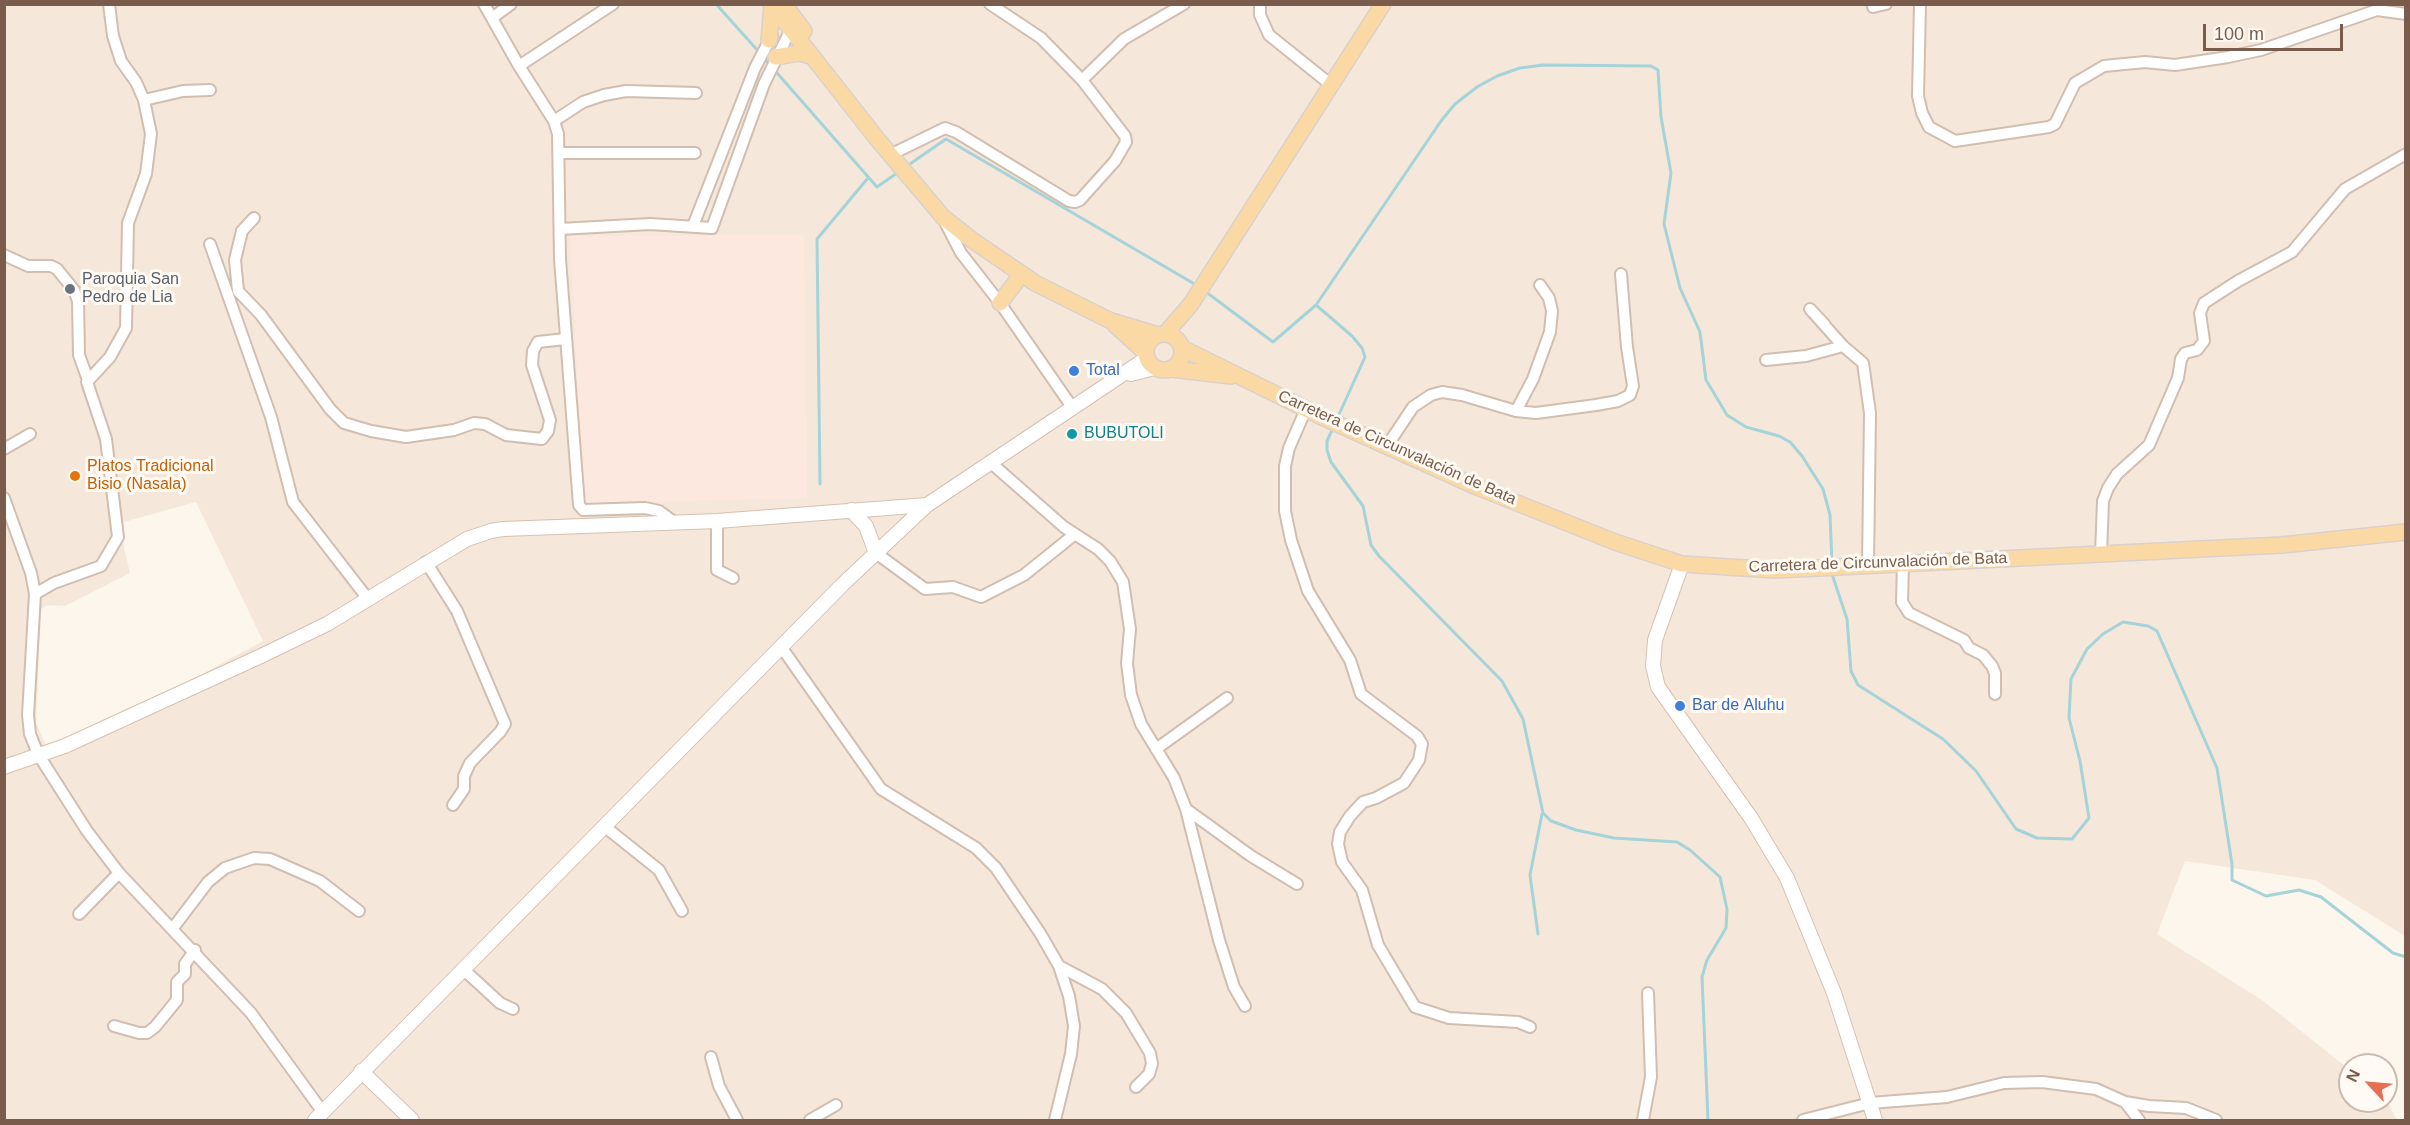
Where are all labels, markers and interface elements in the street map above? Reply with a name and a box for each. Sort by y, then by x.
scale bar [2206,12,2346,50]
text: 100 m [2214,24,2264,44]
place label: Paroquia San Pedro de Lia [82,270,179,308]
marker: Paroquia San Pedro de Lia [63,282,77,296]
place label: Total [1086,361,1120,381]
marker: Total [1067,364,1081,378]
street label: Carretera de Circunvalación de Bata [1275,387,1519,509]
place label: BUBUTOLI [1084,424,1164,444]
marker: BUBUTOLI [1065,427,1079,441]
place label: Platos Tradicional Bisio (Nasala) [87,457,214,495]
marker: Platos Tradicional Bisio (Nasala) [68,469,82,483]
street label: Carretera de Circunvalación de Bata [1748,549,2008,577]
place label: Bar de Aluhu [1692,696,1785,716]
marker: Bar de Aluhu [1673,699,1687,713]
north arrow [2338,1053,2398,1113]
text: N [2343,1067,2363,1085]

